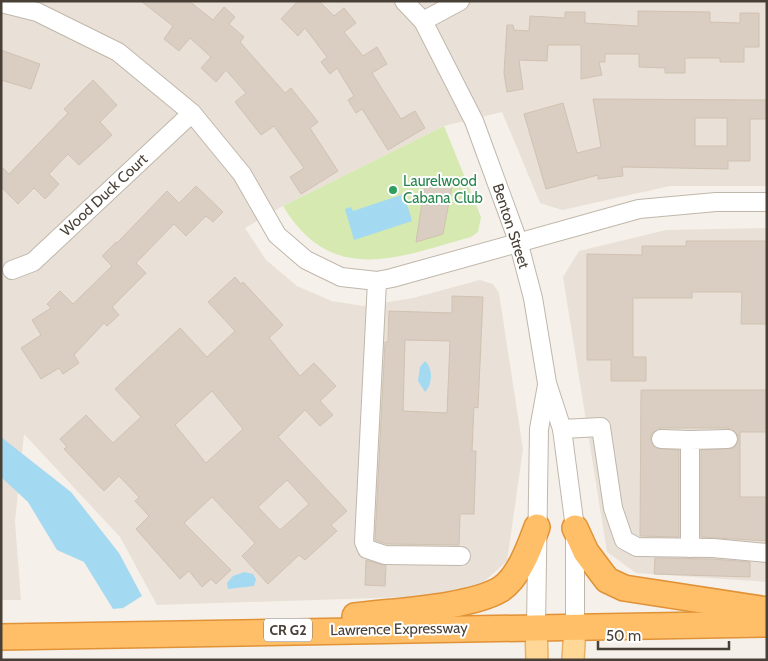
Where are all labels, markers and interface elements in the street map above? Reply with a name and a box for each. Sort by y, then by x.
street label: Wood Duck Court [57,150,151,240]
place label: Laurelwood Cabana Club [403,172,483,207]
street label: Benton Street [489,181,533,271]
marker: Laurelwood Cabana Club [387,184,399,196]
road number: CR G2 [264,618,312,642]
scale bar [598,618,729,650]
street label: Lawrence Expressway [330,619,468,639]
text: 50 m [606,627,641,645]

